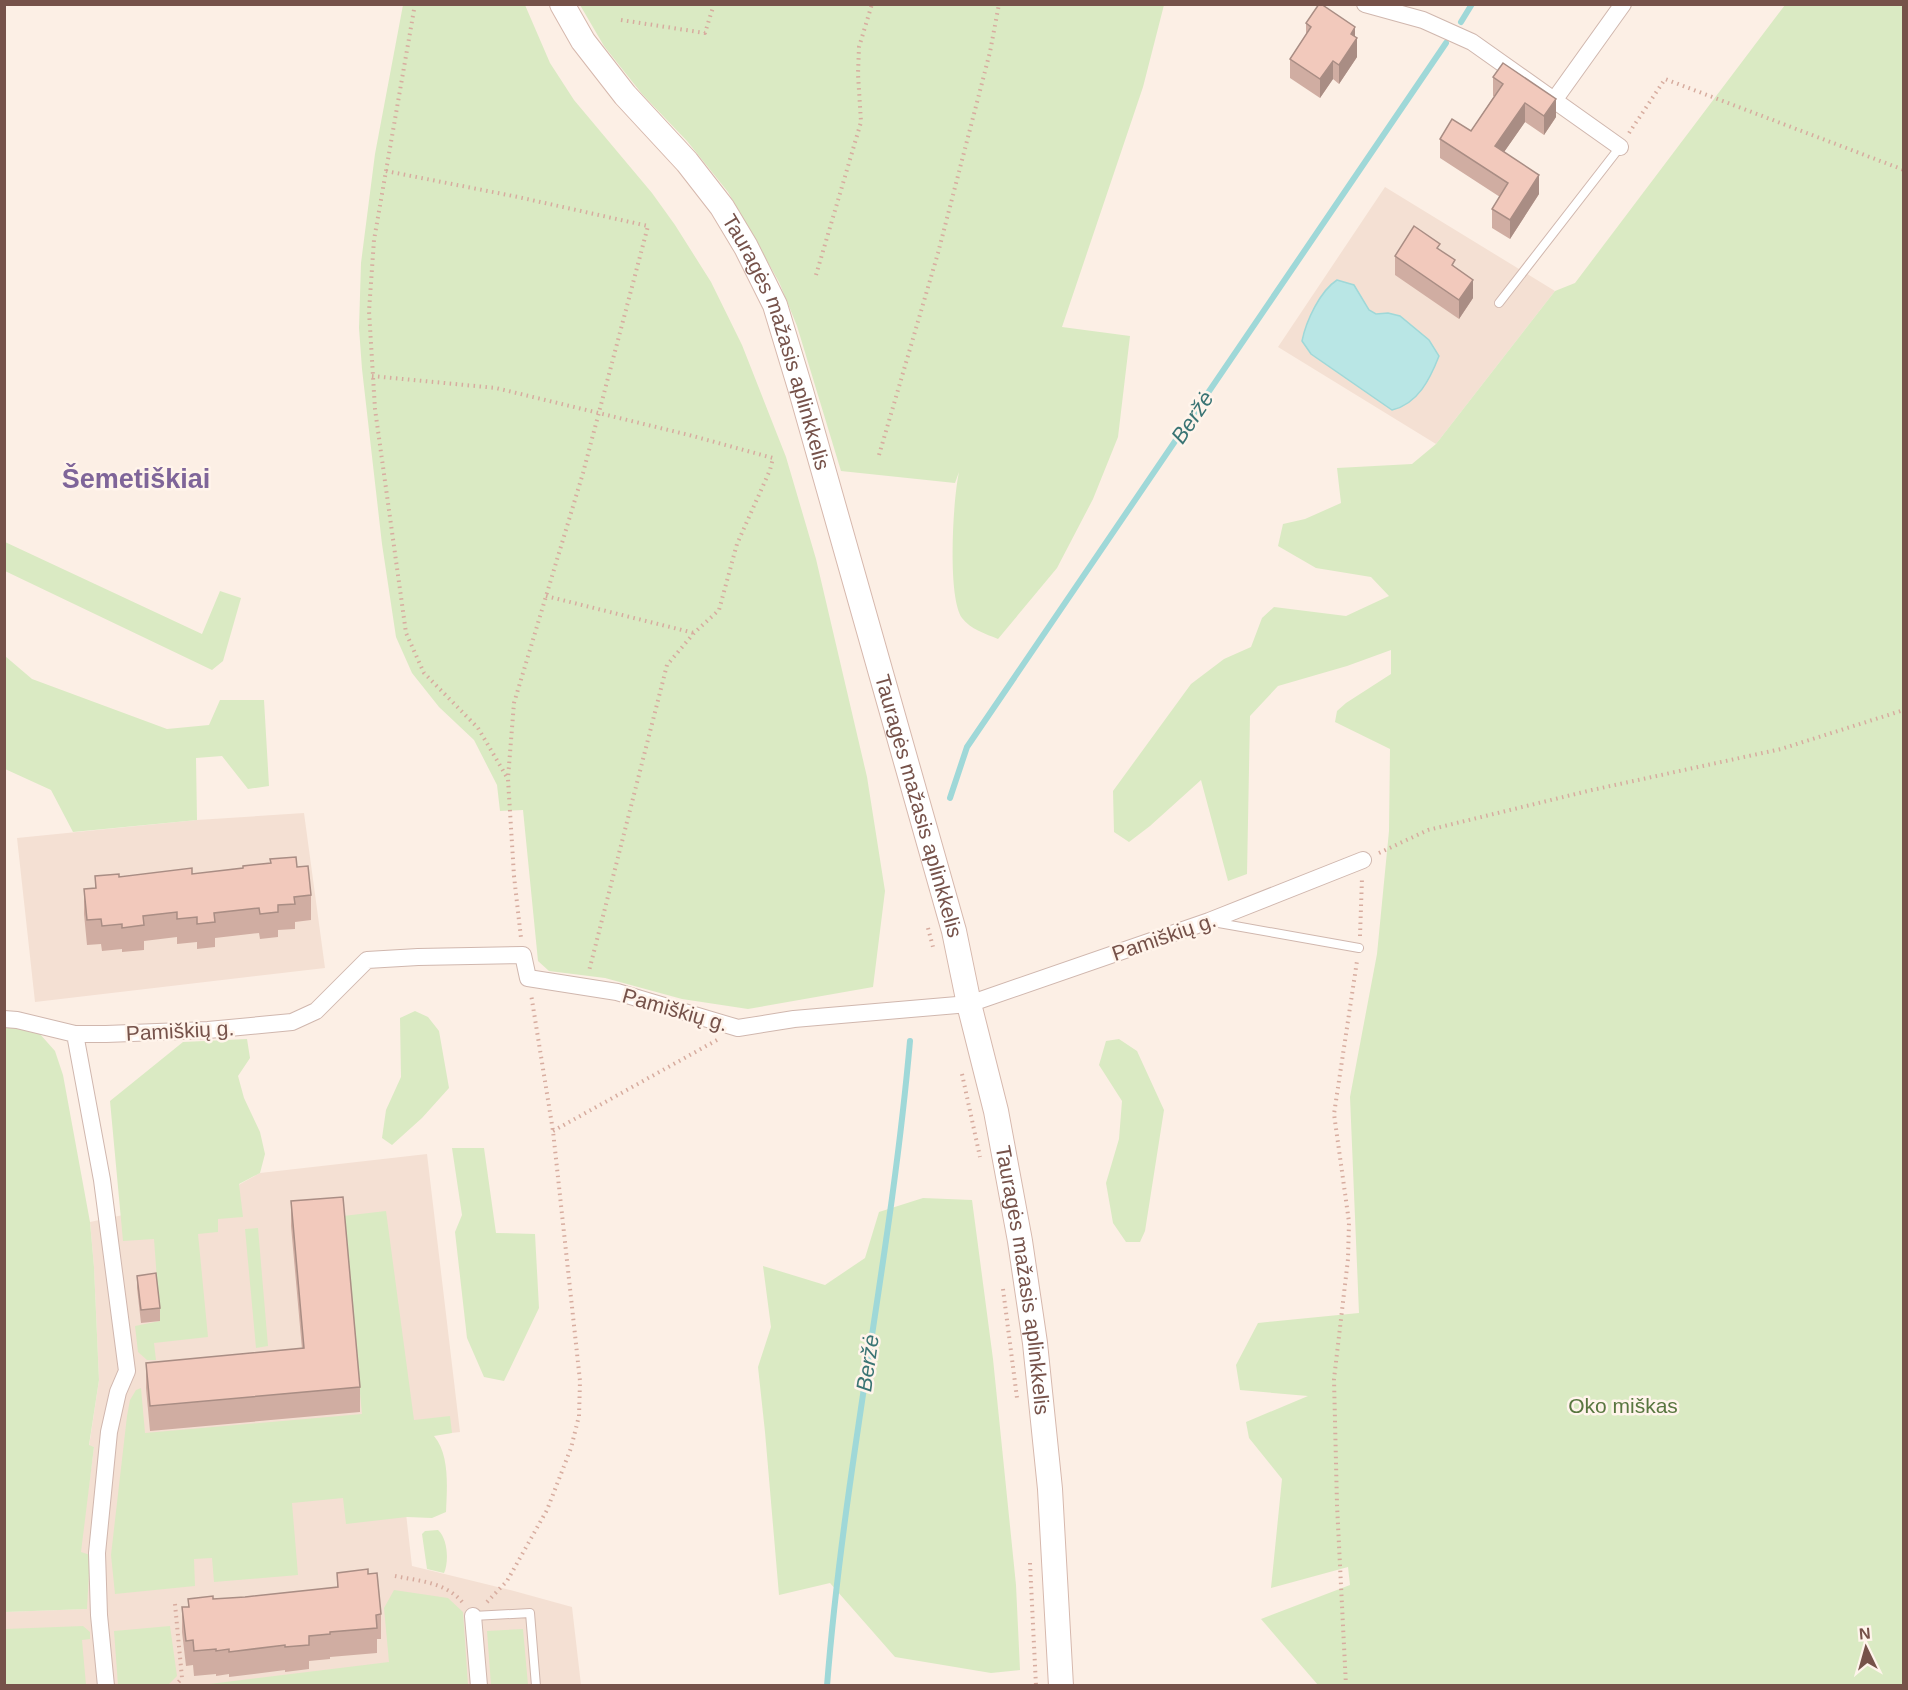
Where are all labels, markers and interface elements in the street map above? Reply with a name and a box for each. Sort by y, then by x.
street label: Tauragės mažasis aplinkkelis [718,210,835,472]
water label: Beržė [1166,386,1219,448]
district label: Šemetiškiai [62,463,210,494]
street label: Tauragės mažasis aplinkkelis [871,672,967,939]
street label: Pamiškių g. [1109,908,1219,965]
street label: Pamiškių g. [620,984,730,1036]
street label: Pamiškių g. [125,1016,235,1045]
street label: Tauragės mažasis aplinkkelis [992,1143,1054,1416]
water label: Beržė [851,1333,884,1393]
park label: Oko miškas [1568,1394,1678,1417]
north arrow [1836,1618,1896,1678]
text: N [1858,1625,1871,1643]

